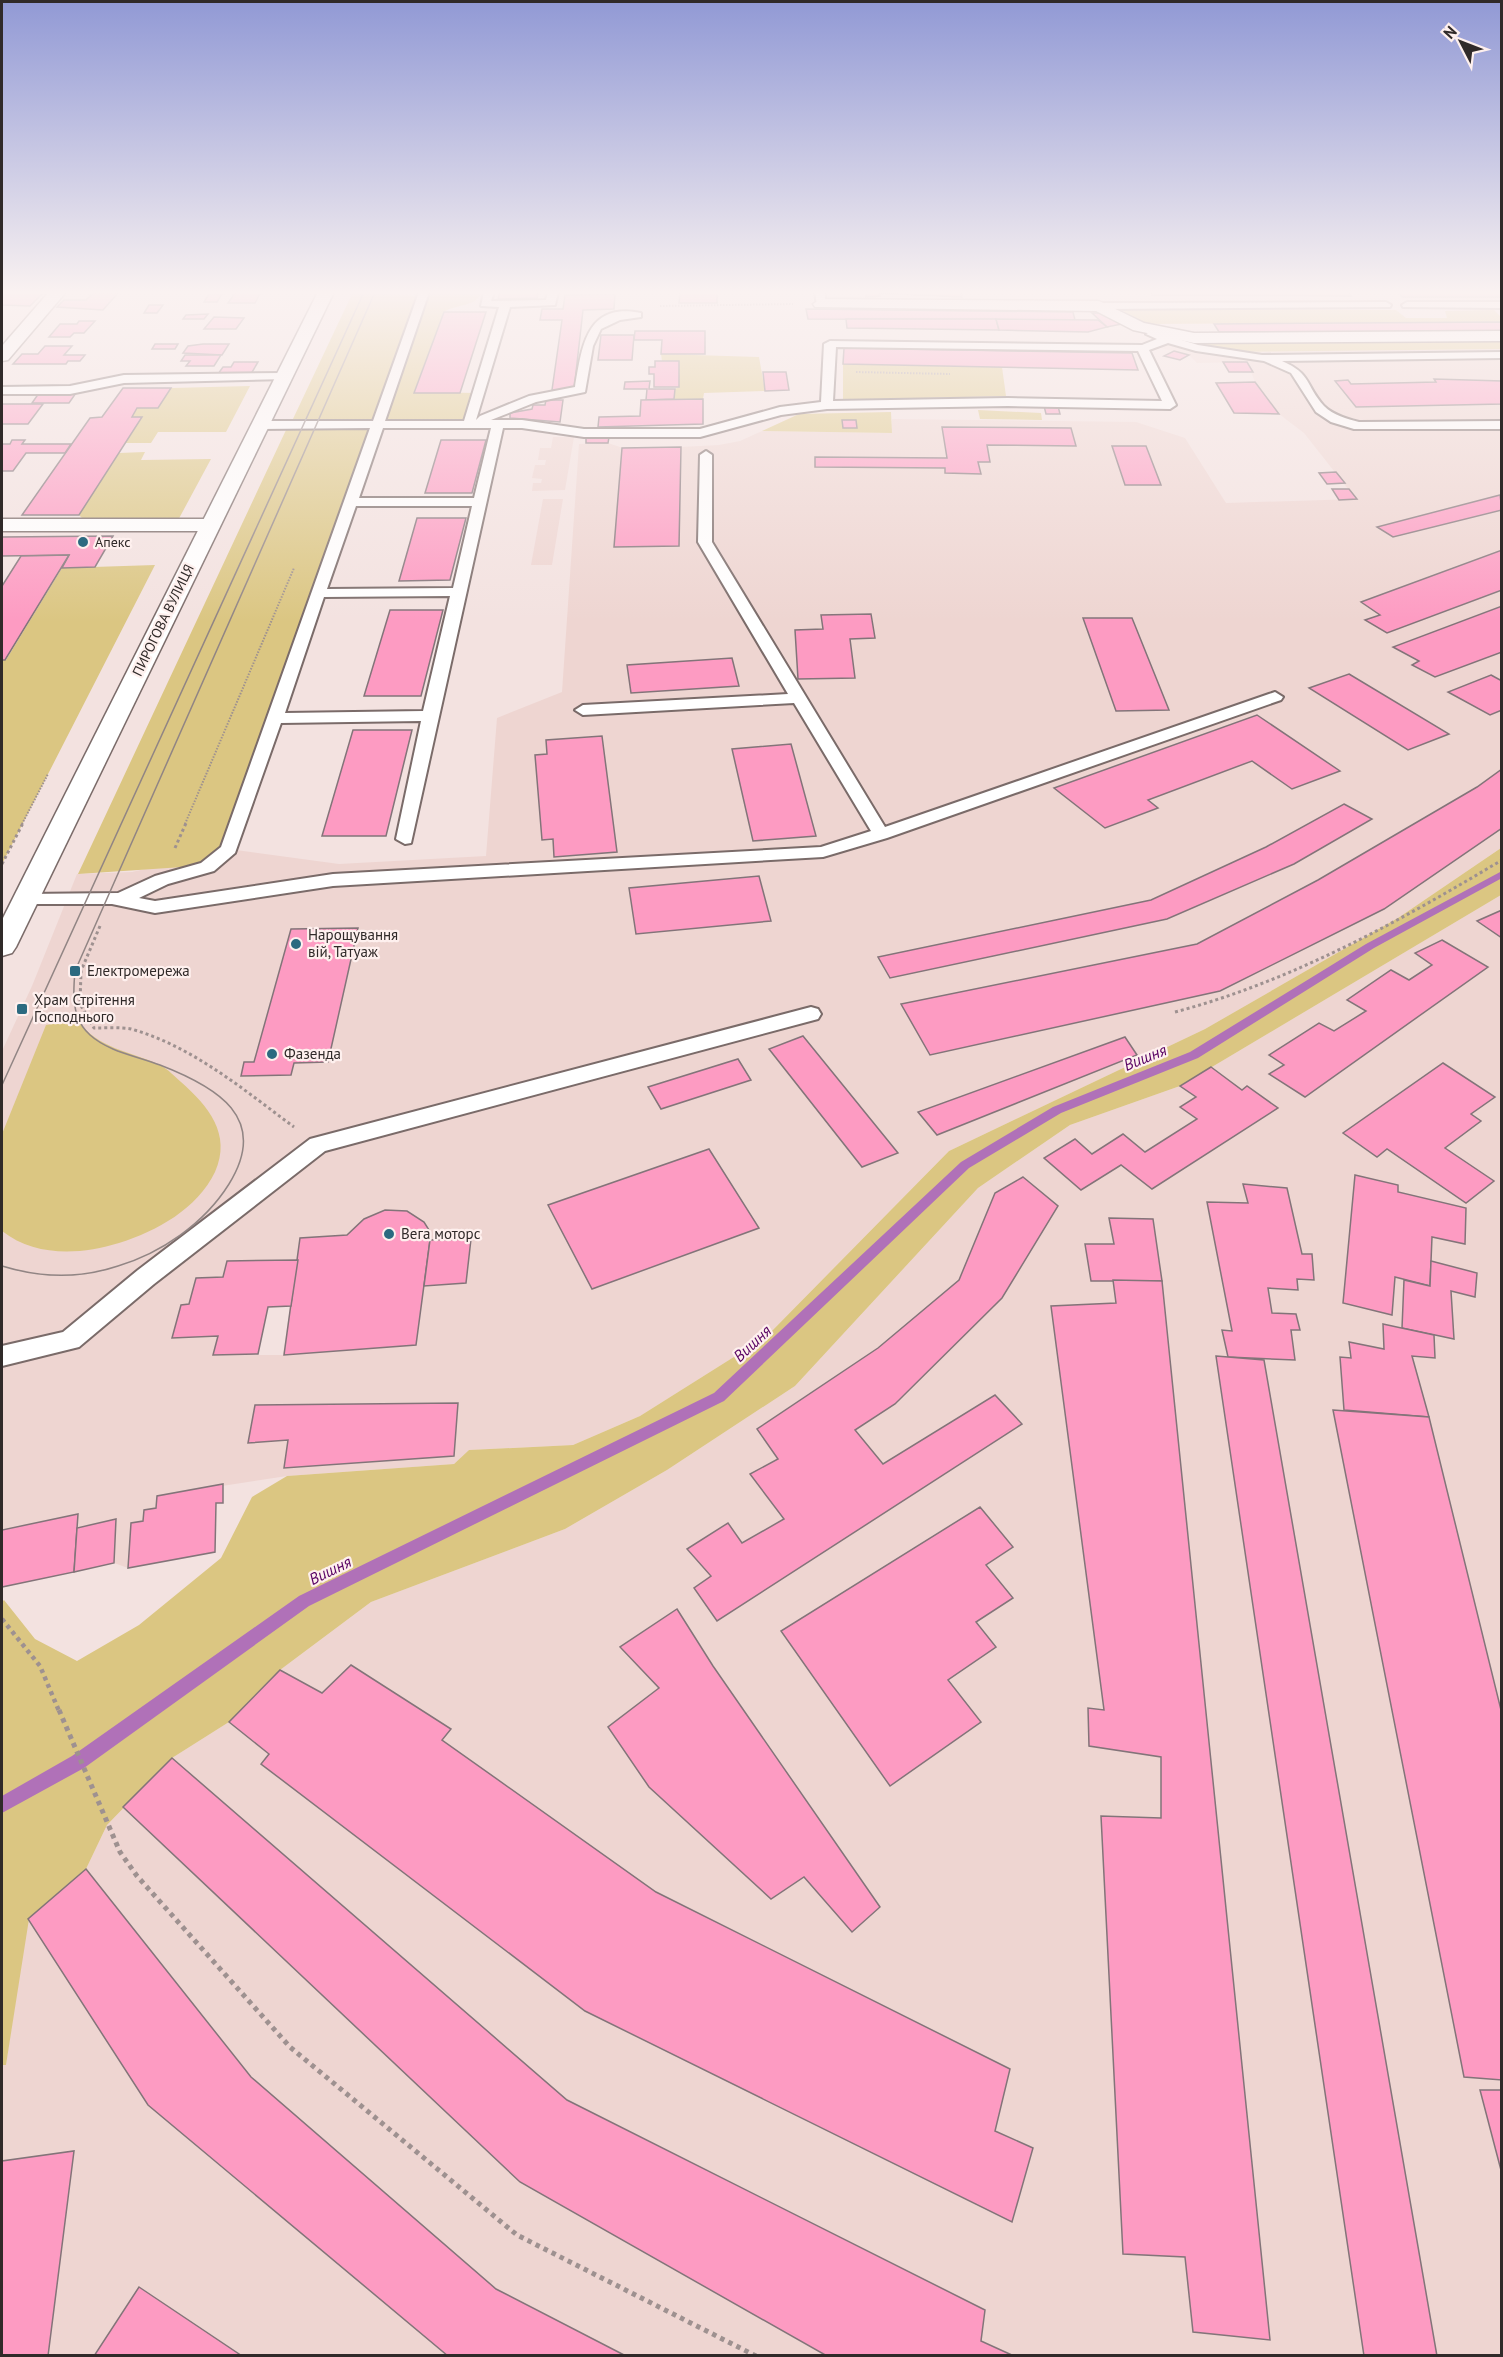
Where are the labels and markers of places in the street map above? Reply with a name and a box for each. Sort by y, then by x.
place label: Апекс [95,533,131,551]
marker: Апекс [76,535,90,549]
place label: Нарощування вій, Татуаж [308,925,398,961]
marker: Нарощування вій, Татуаж [289,937,303,951]
place label: Електромережа [87,961,190,980]
marker: Електромережа [68,964,82,978]
place label: Храм Стрітення Господнього [34,990,135,1026]
marker: Храм Стрітення Господнього [15,1002,29,1016]
place label: Фазенда [284,1044,341,1063]
marker: Фазенда [265,1047,279,1061]
place label: Вега моторс [401,1224,481,1243]
marker: Вега моторс [382,1227,396,1241]

